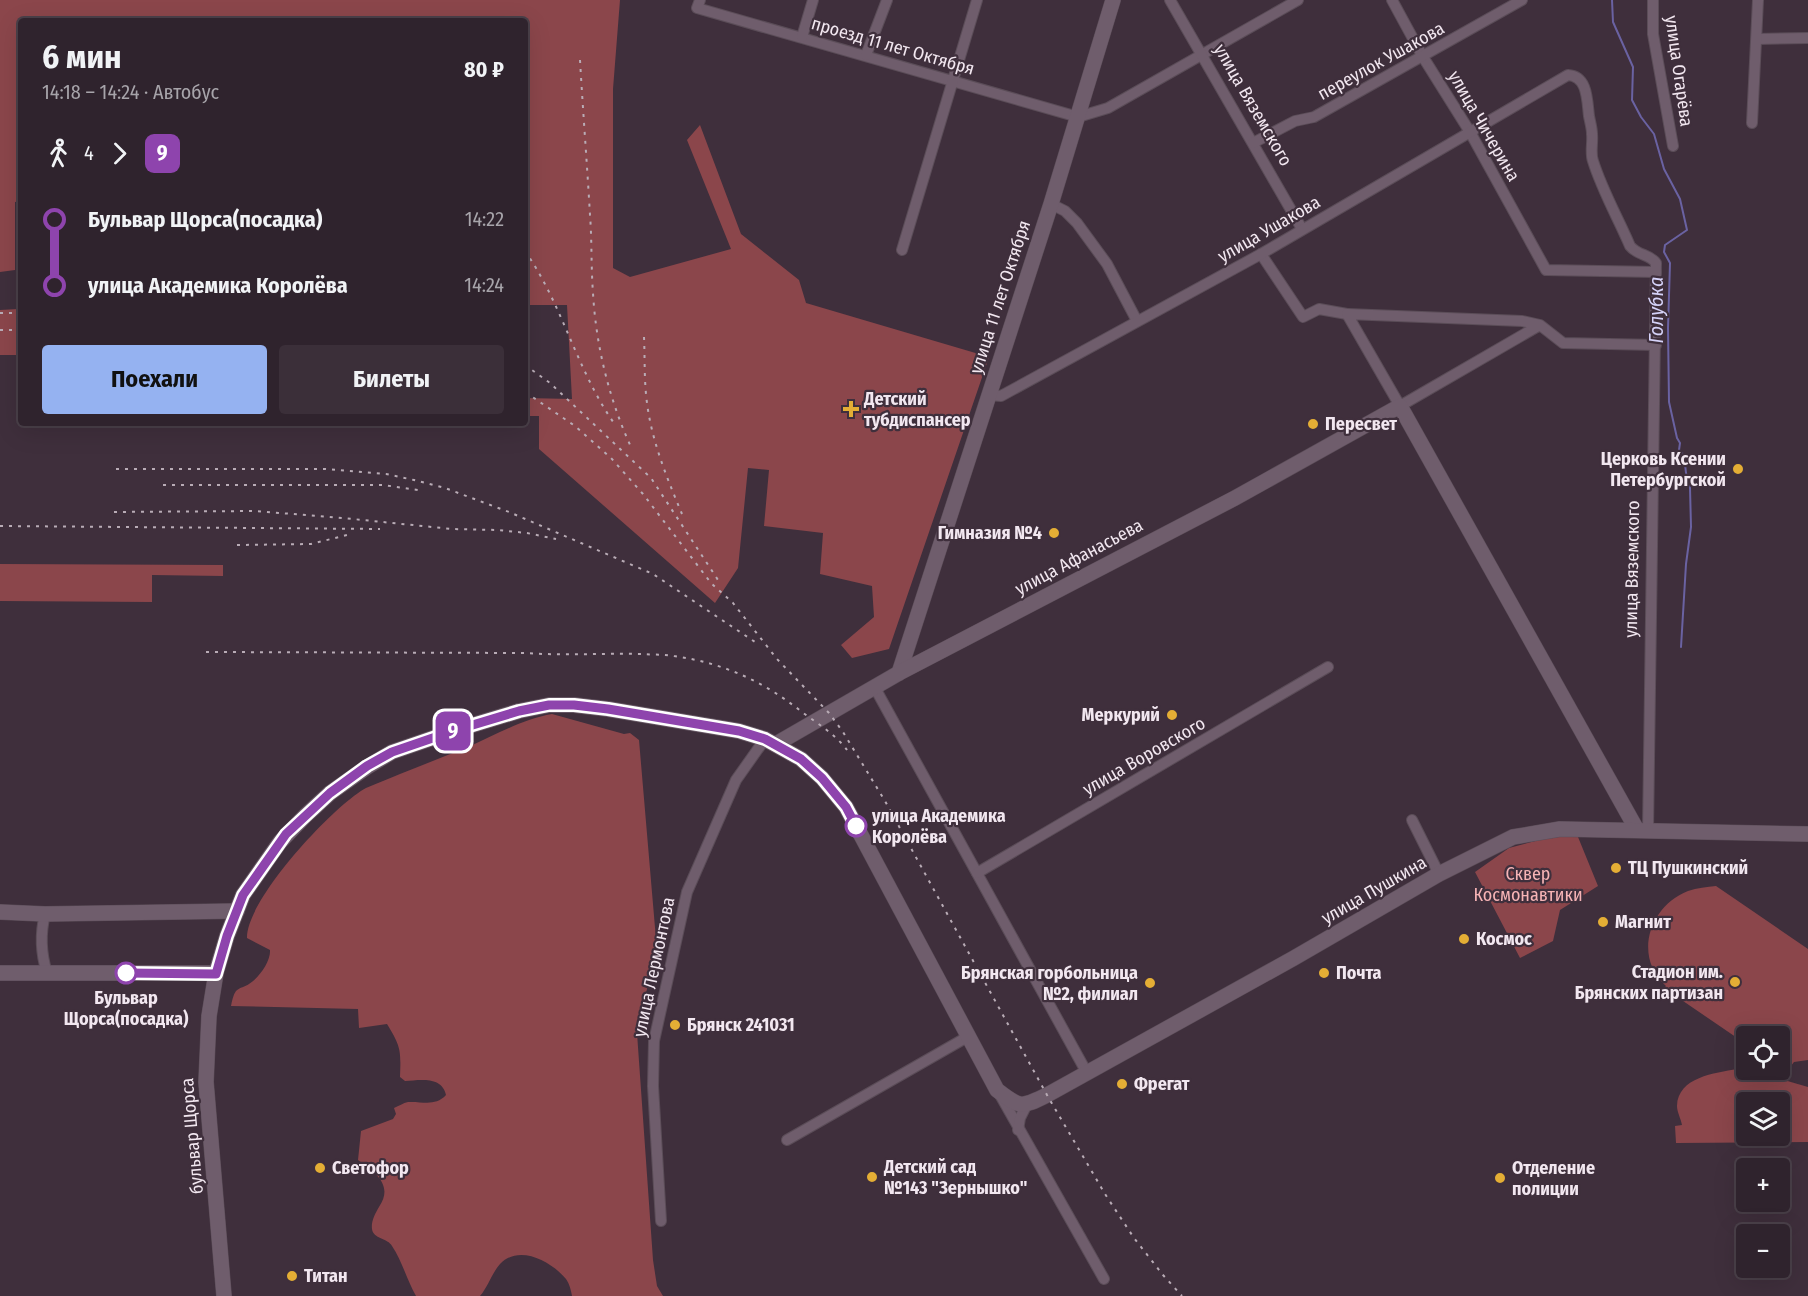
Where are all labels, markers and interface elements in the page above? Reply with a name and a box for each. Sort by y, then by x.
street label: проезд 11 лет Октября [809,12,977,80]
street label: улица Огарёва [1660,14,1698,128]
street label: переулок Ушакова [1314,17,1448,105]
text: 6 мин [42,37,122,77]
street label: улица Вяземского [1209,40,1297,170]
text: 80 ₽ [464,56,504,83]
street label: улица Чичерина [1443,67,1525,185]
text: 14:18 – 14:24 · Автобус [42,80,219,104]
icon: walk [42,137,75,170]
icon: forward [103,137,136,170]
text: 9 [157,140,168,166]
text: 4 [84,141,94,165]
street label: улица Ушакова [1214,191,1324,267]
text: Бульвар Щорса(посадка) [88,206,322,233]
text: 14:22 [465,207,504,231]
street label: улица 11 лет Октября [965,218,1035,376]
text: улица Академика Королёва [88,272,348,299]
text: 14:24 [464,273,504,297]
water label: Голубка [1644,277,1668,343]
button: Поехали [42,345,267,414]
button: Билеты [279,345,504,414]
place label: Детский тубдиспансер [863,388,971,431]
marker: Детский тубдиспансер [842,400,860,418]
place label: Пересвет [1325,413,1397,435]
marker: Пересвет [1306,417,1320,431]
place label: Церковь Ксении Петербургской [1601,448,1726,491]
marker: Церковь Ксении Петербургской [1731,462,1745,476]
street label: улица Вяземского [1620,500,1644,638]
street label: улица Афанасьева [1011,514,1147,600]
place label: Гимназия №4 [938,522,1042,544]
marker: Гимназия №4 [1047,526,1061,540]
place label: Меркурий [1082,704,1160,726]
marker: Меркурий [1165,708,1179,722]
line badge: 9 [434,712,472,750]
street label: улица Воровского [1079,712,1209,800]
text: 9 [448,718,458,744]
place label: улица Академика Королёва [871,805,1006,848]
marker: улица Академика Королёва [845,815,867,837]
street label: улица Пушкина [1318,851,1431,929]
place label: ТЦ Пушкинский [1628,857,1748,879]
marker: ТЦ Пушкинский [1609,861,1623,875]
park label: Сквер Космонавтики [1473,863,1583,906]
street label: улица Лермонтова [628,895,680,1039]
place label: Магнит [1615,911,1671,933]
marker: Магнит [1596,915,1610,929]
place label: Космос [1476,928,1532,950]
marker: Космос [1457,932,1471,946]
place label: Стадион им. Брянских партизан [1575,961,1723,1004]
marker: Бульвар Щорса(посадка) [115,962,137,984]
place label: Брянская горбольница №2, филиал [961,962,1138,1005]
place label: Почта [1336,962,1382,984]
marker: Почта [1317,966,1331,980]
marker: Стадион им. Брянских партизан [1728,975,1742,989]
marker: Брянская горбольница №2, филиал [1143,976,1157,990]
place label: Бульвар Щорса(посадка) [64,987,189,1030]
place label: Брянск 241031 [687,1014,795,1036]
marker: Брянск 241031 [668,1018,682,1032]
map controls [1736,1026,1790,1278]
button: locate [1736,1026,1790,1080]
place label: Фрегат [1134,1073,1190,1095]
street label: бульвар Щорса [176,1077,208,1195]
marker: Фрегат [1115,1077,1129,1091]
button: layers [1736,1092,1790,1146]
place label: Детский сад №143 "Зернышко" [883,1156,1027,1199]
place label: Светофор [332,1157,409,1179]
place label: Отделение полиции [1512,1157,1595,1200]
button: + [1736,1158,1790,1212]
marker: Светофор [313,1161,327,1175]
marker: Детский сад №143 "Зернышко" [865,1170,879,1184]
marker: Отделение полиции [1493,1171,1507,1185]
button: − [1736,1224,1790,1278]
place label: Титан [304,1265,348,1287]
marker: Титан [285,1269,299,1283]

